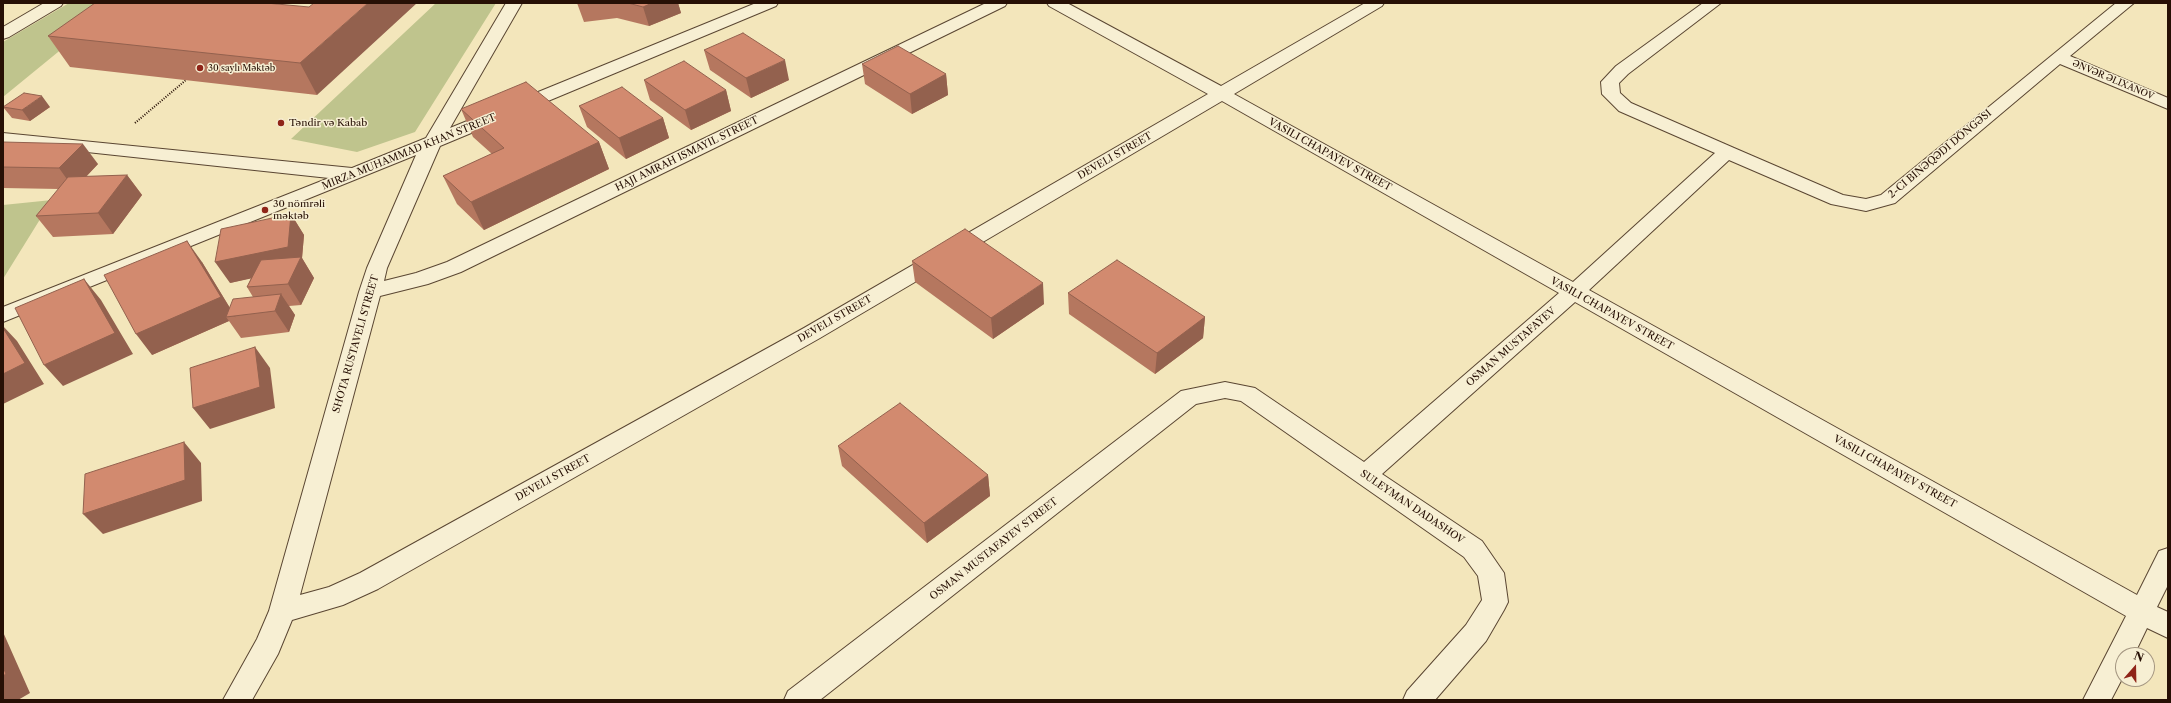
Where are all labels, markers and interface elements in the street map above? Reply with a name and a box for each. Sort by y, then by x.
street label: ƏNVƏR ƏLIXANOV [2071,58,2155,102]
marker: 30 saylı Məktəb [195,63,205,73]
place label: 30 saylı Məktəb [208,63,275,73]
street label: 2-CI BINƏQƏDI DÖNGƏSI [1886,107,1994,201]
street label: MIRZA MUHAMMAD KHAN STREET [320,111,498,193]
street label: HAJI AMRAH ISMAYIL STREET [613,114,761,194]
street label: VASILI CHAPAYEV STREET [1266,116,1394,194]
place label: Təndir və Kabab [289,117,367,129]
marker: Təndir və Kabab [276,118,286,128]
street label: DEVELI STREET [1076,130,1154,182]
place label: 30 nömrəli məktəb [273,198,325,222]
marker: 30 nömrəli məktəb [260,205,270,215]
street label: SHOTA RUSTAVELI STREET [331,274,381,414]
street label: VASILI CHAPAYEV STREET [1548,275,1676,353]
street label: DEVELI STREET [796,293,874,345]
street label: OSMAN MUSTAFAYEV [1464,305,1558,389]
street label: VASILI CHAPAYEV STREET [1831,433,1959,511]
street label: DEVELI STREET [513,452,593,504]
street label: SULEYMAN DADASHOV [1358,468,1466,546]
street label: OSMAN MUSTAFAYEV STREET [928,495,1060,603]
north arrow [2115,647,2155,687]
text: N [2132,648,2146,665]

